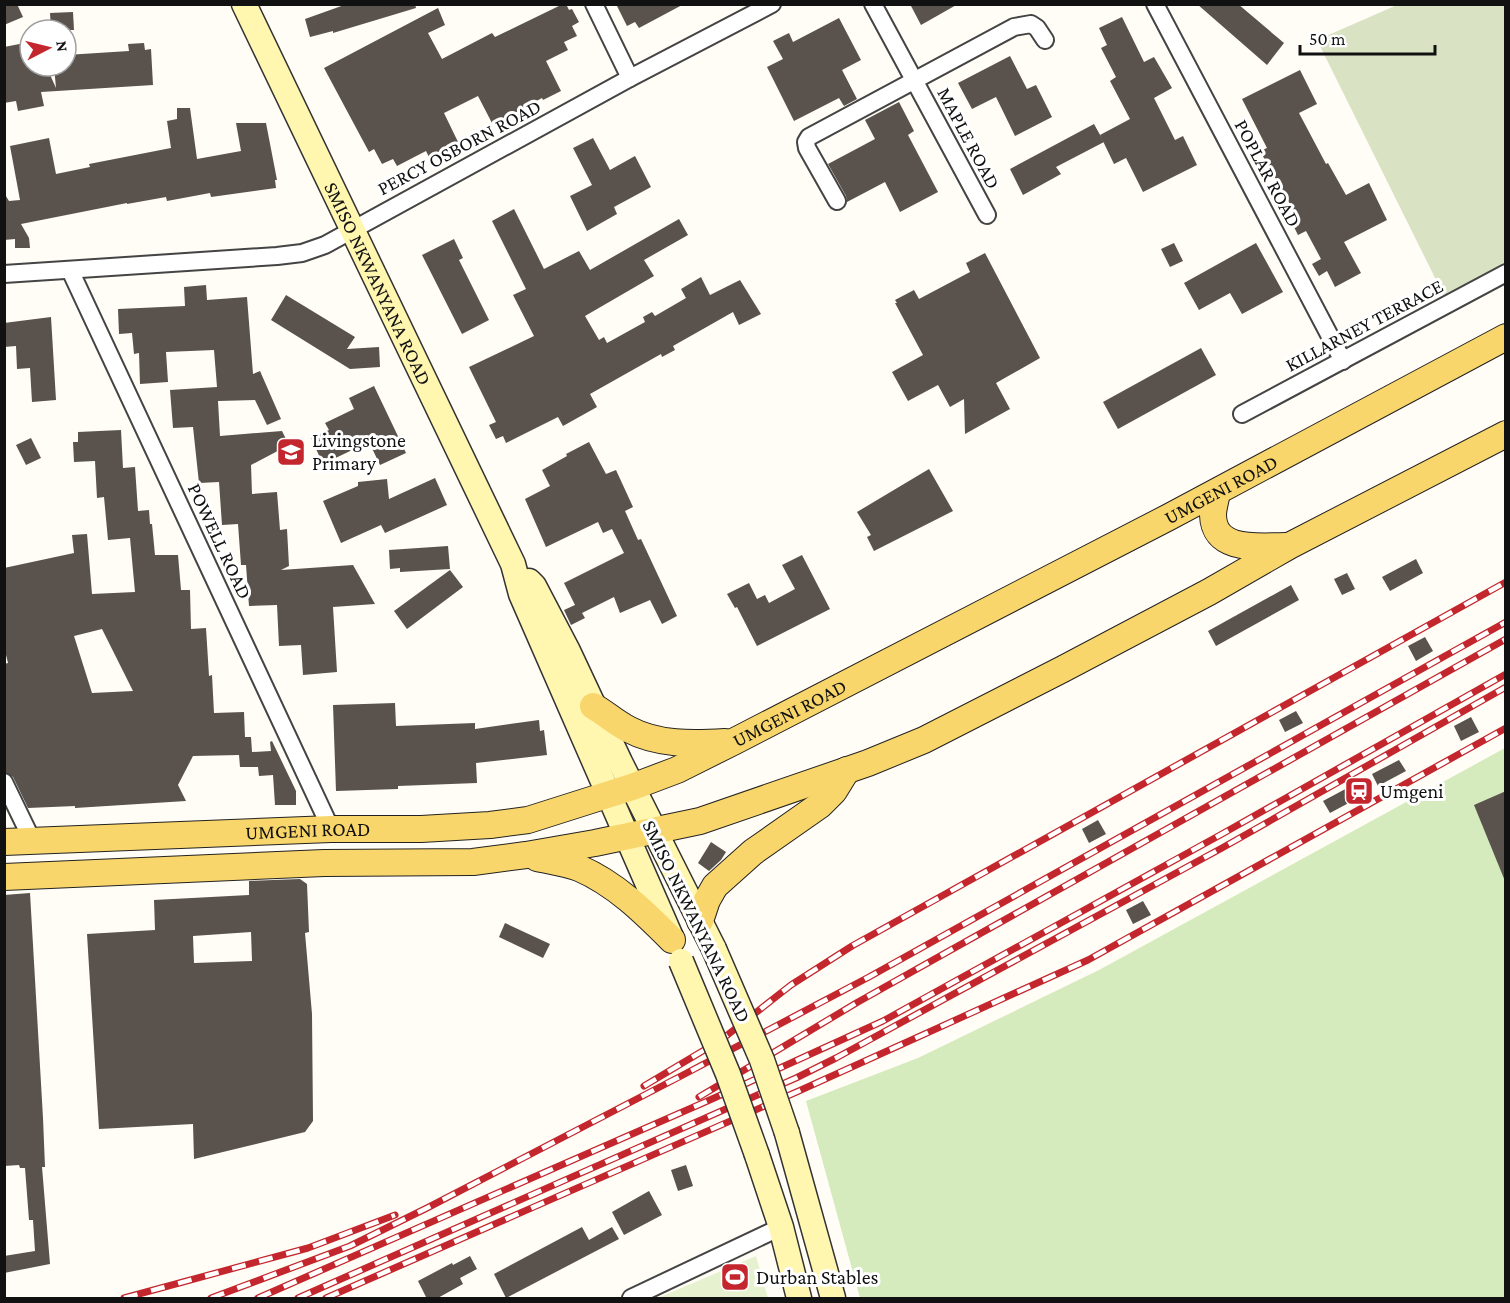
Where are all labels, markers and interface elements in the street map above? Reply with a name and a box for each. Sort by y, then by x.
north arrow [18,18,78,78]
scale bar [1300,18,1435,56]
text: 50 m [1309,29,1346,49]
text: N [53,40,72,53]
street label: MAPLE ROAD [933,84,1005,192]
street label: PERCY OSBORN ROAD [374,95,544,199]
street label: POPLAR ROAD [1230,116,1306,230]
street label: SMISO NKWANYANA ROAD [320,178,436,388]
street label: KILLARNEY TERRACE [1281,274,1447,376]
place label: Livingstone Primary [312,429,406,475]
school or university icon: Livingstone Primary [275,436,307,468]
street label: UMGENI ROAD [1161,450,1281,528]
street label: POWELL ROAD [184,480,256,602]
street label: UMGENI ROAD [729,674,850,751]
station icon: Umgeni [1343,775,1375,807]
place label: Umgeni [1380,780,1443,803]
street label: SMISO NKWANYANA ROAD [638,816,756,1026]
street label: UMGENI ROAD [245,818,370,843]
sports icon: Durban Stables [719,1261,751,1293]
place label: Durban Stables [756,1266,878,1288]

